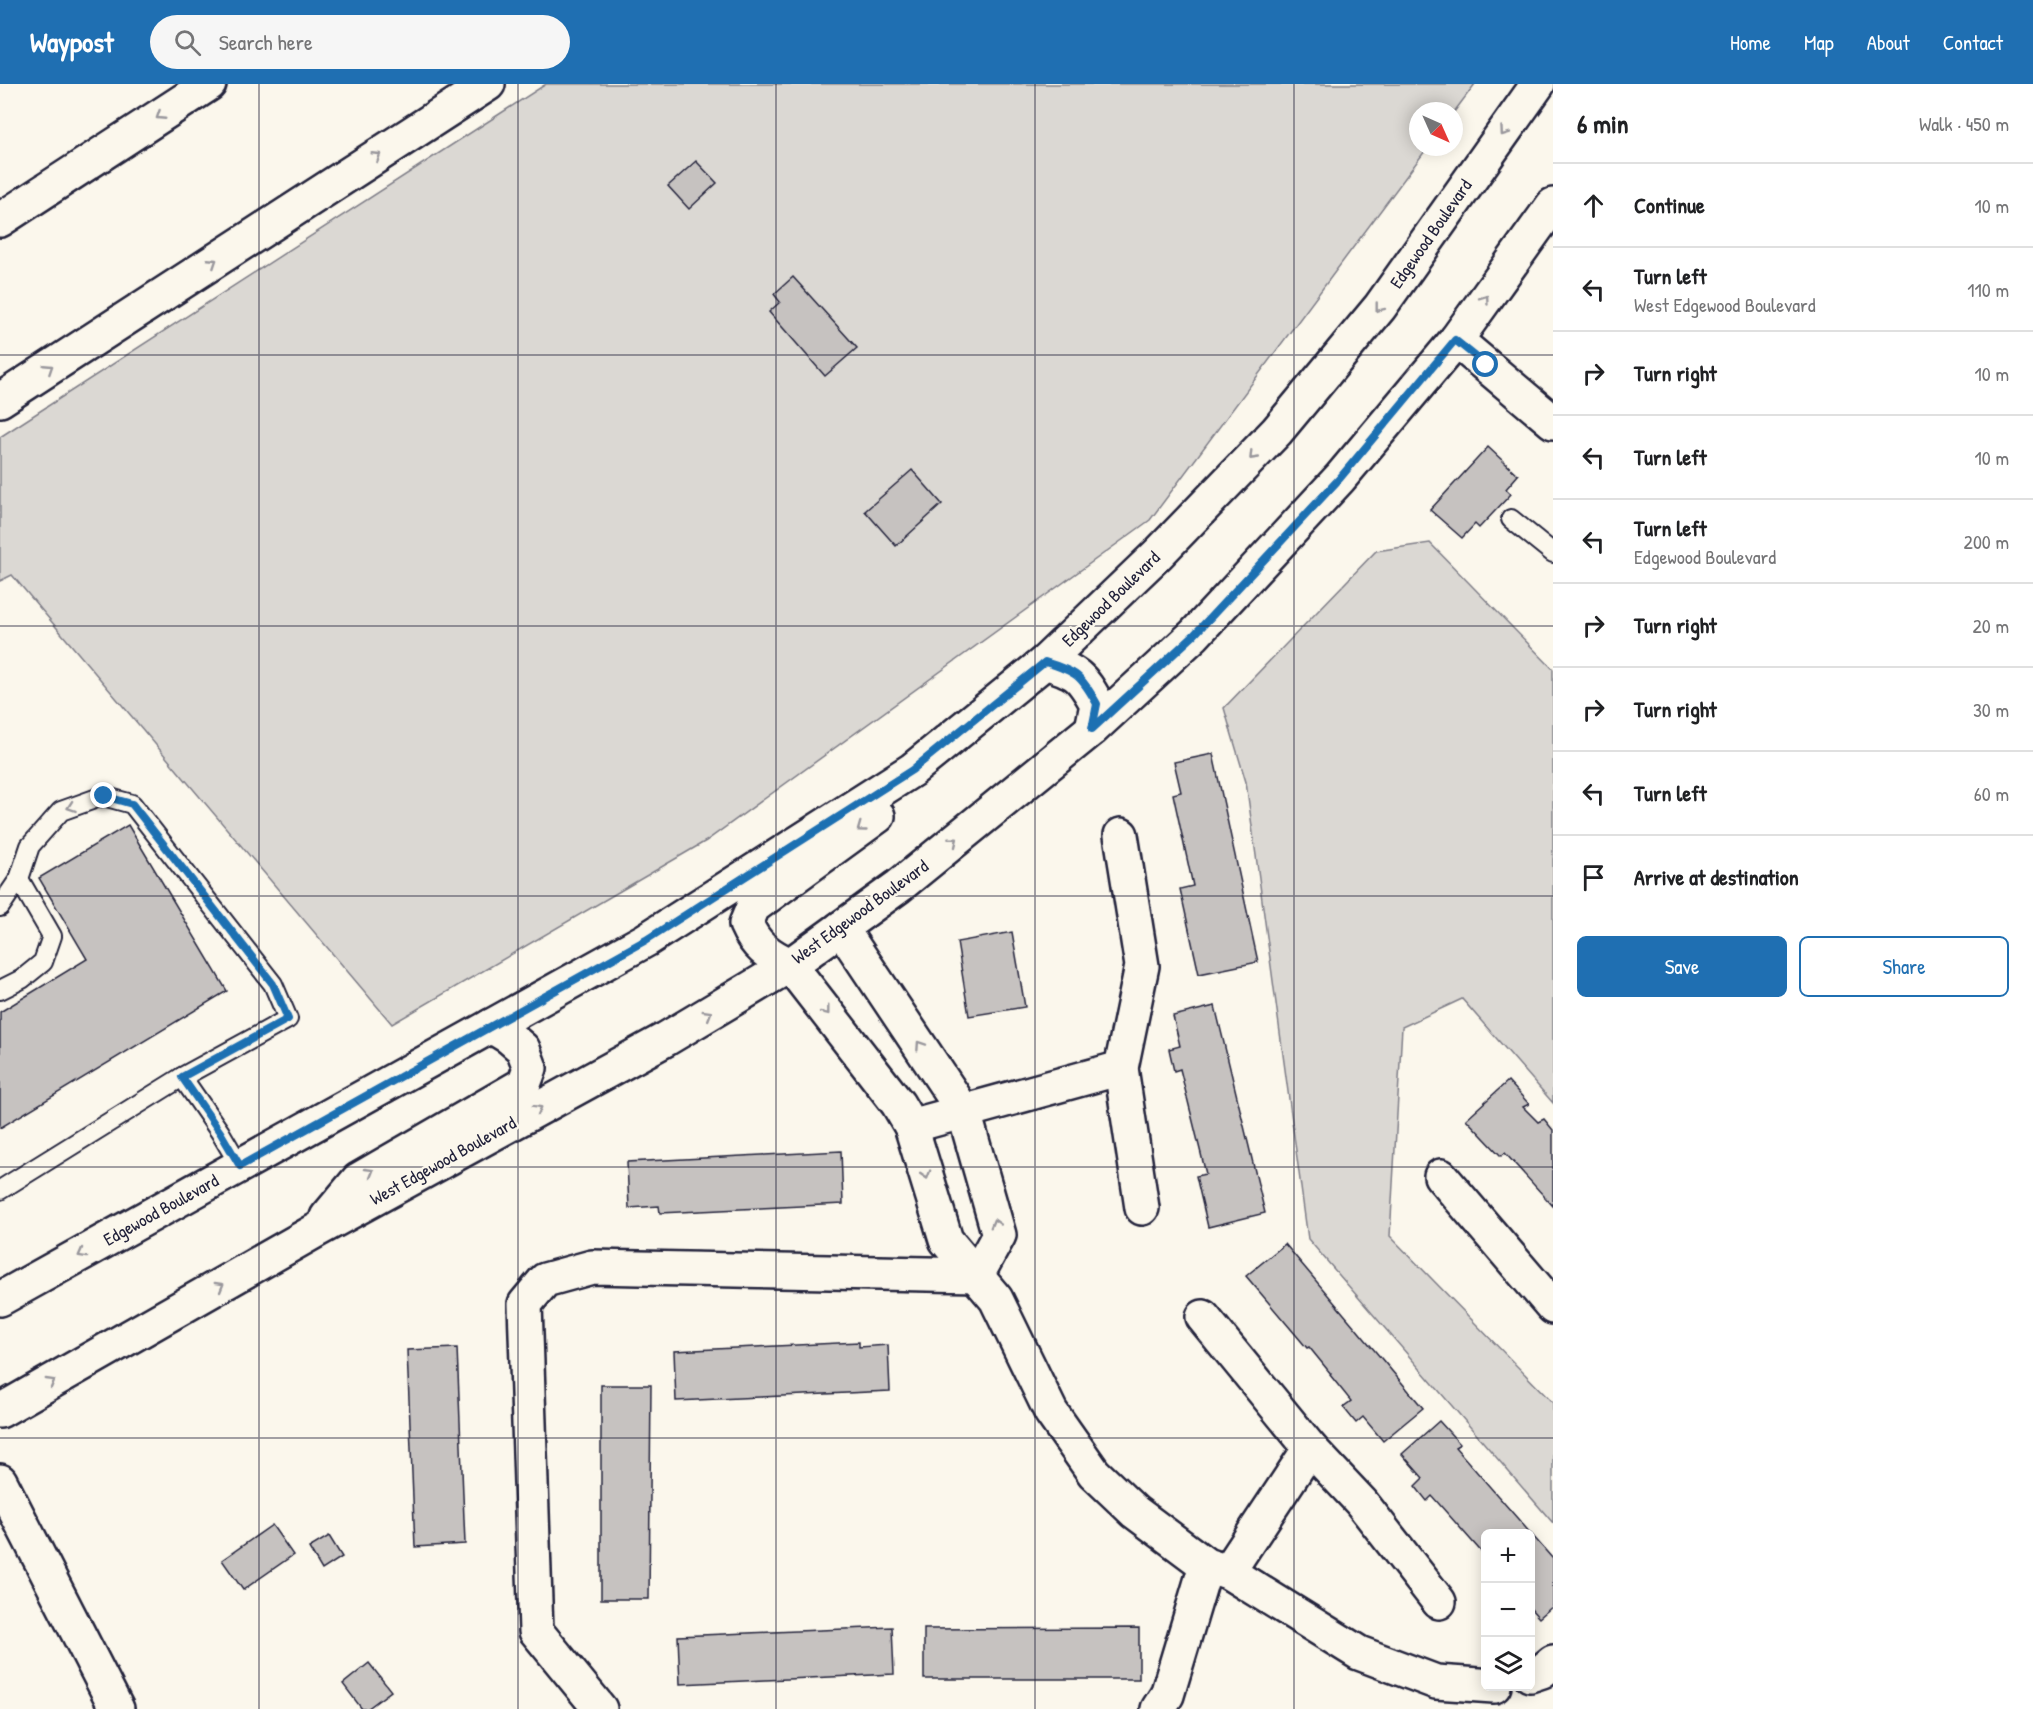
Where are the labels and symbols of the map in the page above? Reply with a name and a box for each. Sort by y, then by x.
north arrow [1409,102,1463,156]
one-way arrow [156,109,167,120]
one-way arrow [1500,125,1511,136]
one-way arrow [370,153,381,164]
street label: Edgewood Boulevard [1384,174,1478,293]
one-way arrow [206,258,217,269]
one-way arrow [1478,294,1489,305]
one-way arrow [1375,301,1386,312]
route start [1472,351,1498,377]
one-way arrow [42,364,53,375]
one-way arrow [1249,450,1260,460]
street label: Edgewood Boulevard [1056,545,1165,652]
route end [90,782,116,808]
one-way arrow [66,800,77,813]
one-way arrow [857,821,868,832]
one-way arrow [947,838,958,849]
street label: West Edgewood Boulevard [786,853,933,970]
one-way arrow [818,1004,829,1015]
one-way arrow [702,1009,712,1021]
one-way arrow [916,1041,927,1052]
one-way arrow [531,1105,542,1116]
street label: West Edgewood Boulevard [365,1110,520,1211]
street label: Edgewood Boulevard [99,1168,223,1251]
one-way arrow [364,1168,374,1180]
one-way arrow [919,1169,931,1180]
one-way arrow [990,1218,1002,1229]
one-way arrow [78,1247,88,1258]
one-way arrow [214,1281,224,1293]
one-way arrow [45,1378,55,1389]

